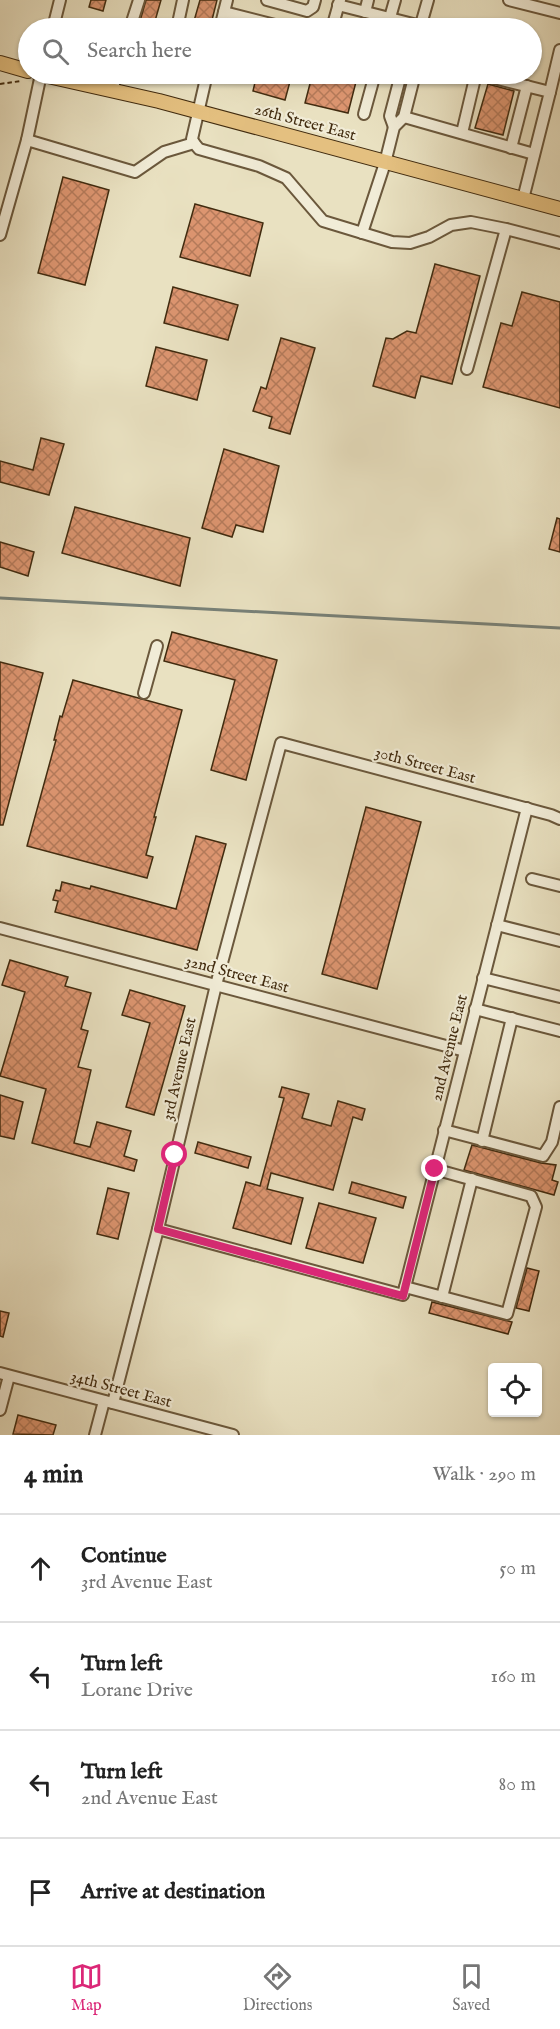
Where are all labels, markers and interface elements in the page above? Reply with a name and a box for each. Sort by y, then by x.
search box [18,18,542,84]
icon: search [39,35,72,68]
text: Search here [87,37,192,65]
street label: 26th Street East [252,100,358,146]
street label: 30th Street East [372,743,478,789]
street label: 32nd Street East [183,952,291,999]
street label: 2nd Avenue East [427,992,473,1104]
street label: 3rd Avenue East [158,1015,202,1123]
route start [161,1141,187,1167]
route end [421,1155,447,1181]
map controls [488,1363,542,1417]
button: locate [488,1363,542,1417]
street label: 34th Street East [68,1367,174,1413]
text: 4 min [24,1458,83,1491]
text: Walk · 290 m [432,1462,536,1487]
text: Continue [81,1542,167,1570]
icon: ahead [24,1552,57,1585]
text: 50 m [499,1556,536,1581]
text: 3rd Avenue East [81,1570,213,1595]
text: Turn left [81,1650,163,1678]
icon: left [24,1660,57,1693]
text: 160 m [490,1664,536,1689]
text: Lorane Drive [81,1678,193,1703]
text: Turn left [81,1758,163,1786]
icon: left [24,1768,57,1801]
text: 80 m [499,1772,536,1797]
text: 2nd Avenue East [81,1786,218,1811]
icon: arrive [24,1876,57,1909]
text: Arrive at destination [81,1878,265,1906]
tab: Map [70,1960,103,2016]
tab: Directions [243,1960,312,2016]
tab: Saved [452,1960,490,2016]

